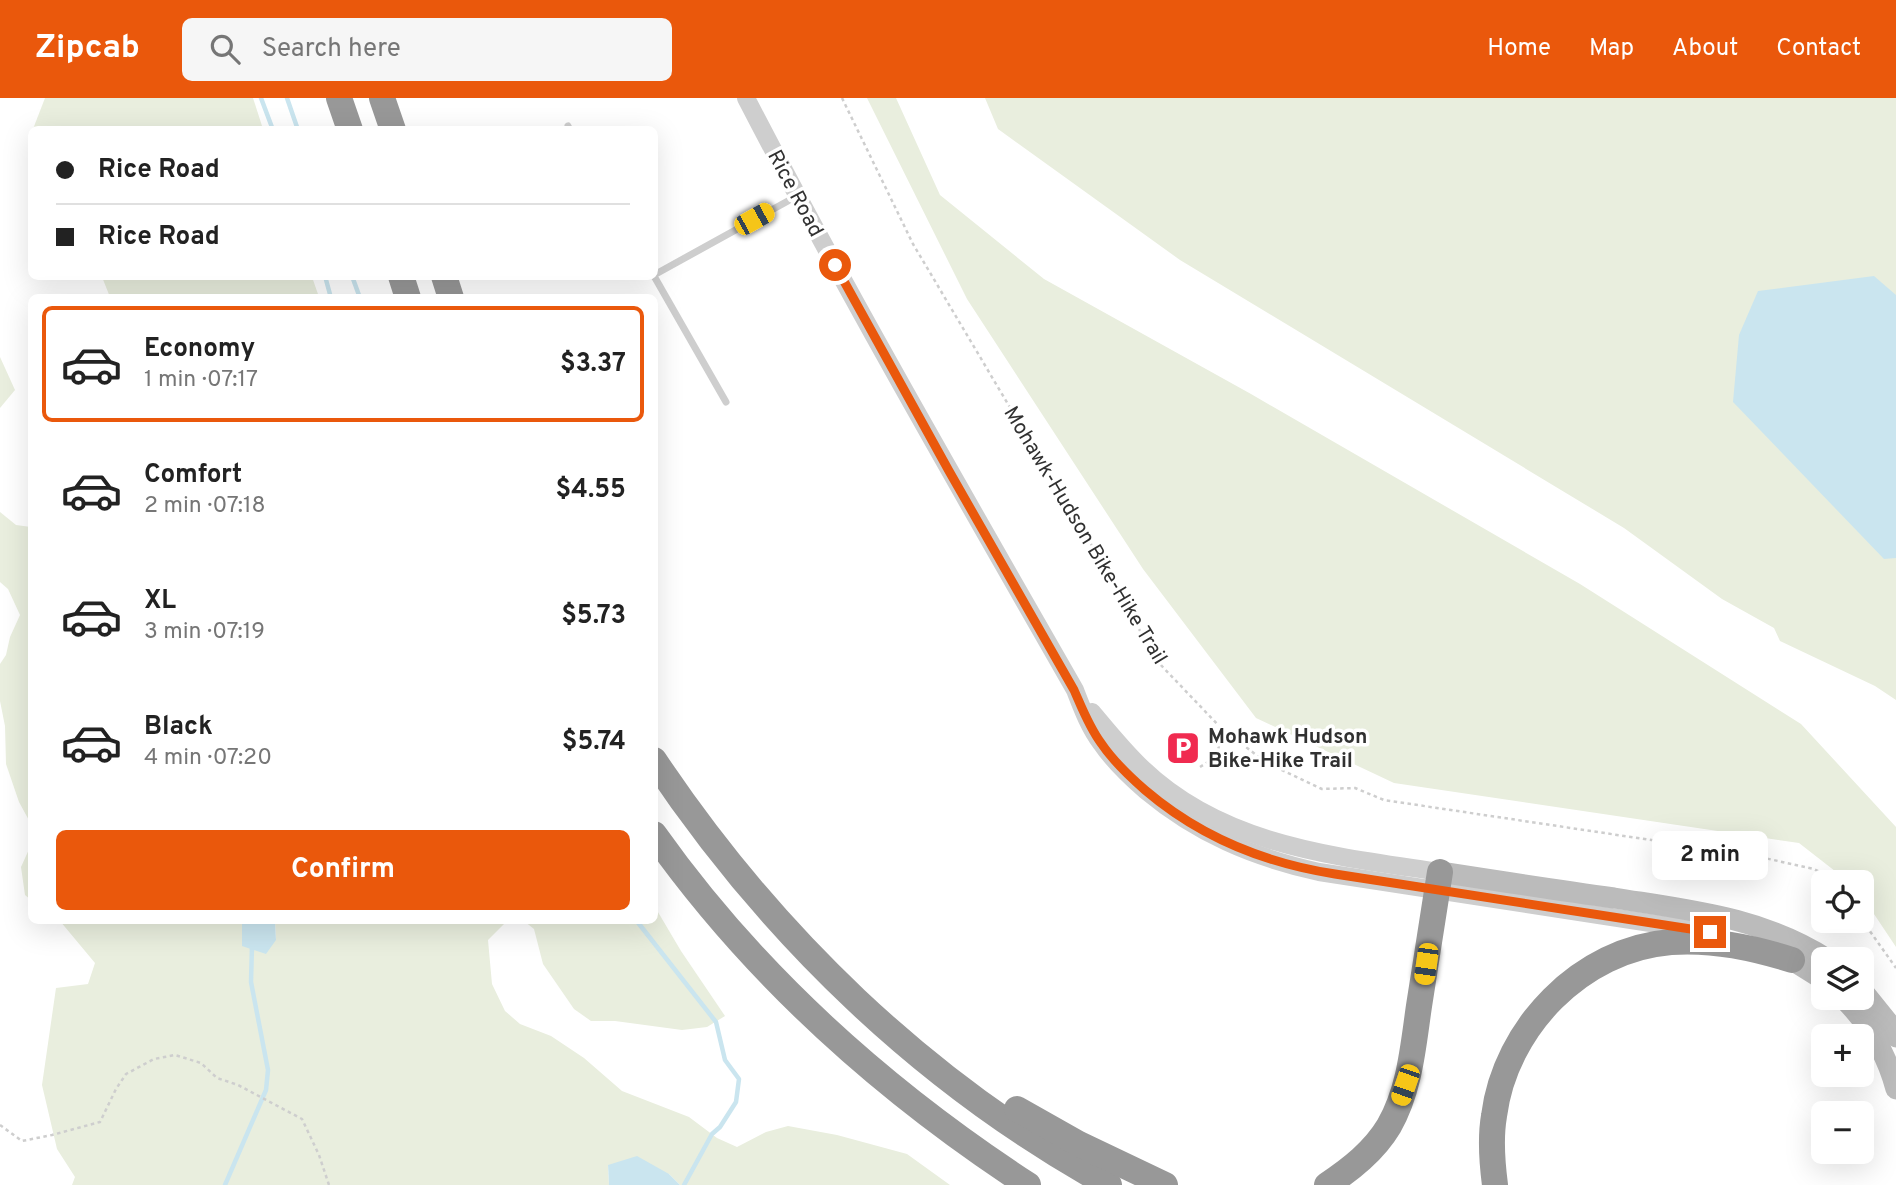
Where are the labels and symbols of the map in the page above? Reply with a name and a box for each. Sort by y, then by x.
street label: Rice Road [760,146,829,242]
car [731,200,778,238]
route start [819,249,851,281]
street label: Mohawk-Hudson Bike-Hike Trail [997,402,1173,670]
place label: Mohawk Hudson Bike-Hike Trail [1208,724,1367,775]
parking icon: Mohawk Hudson Bike-Hike Trail [1164,729,1202,767]
callout: 2 min [1652,830,1768,880]
route end [1694,916,1726,948]
car [1413,942,1440,986]
car [1389,1062,1422,1108]

